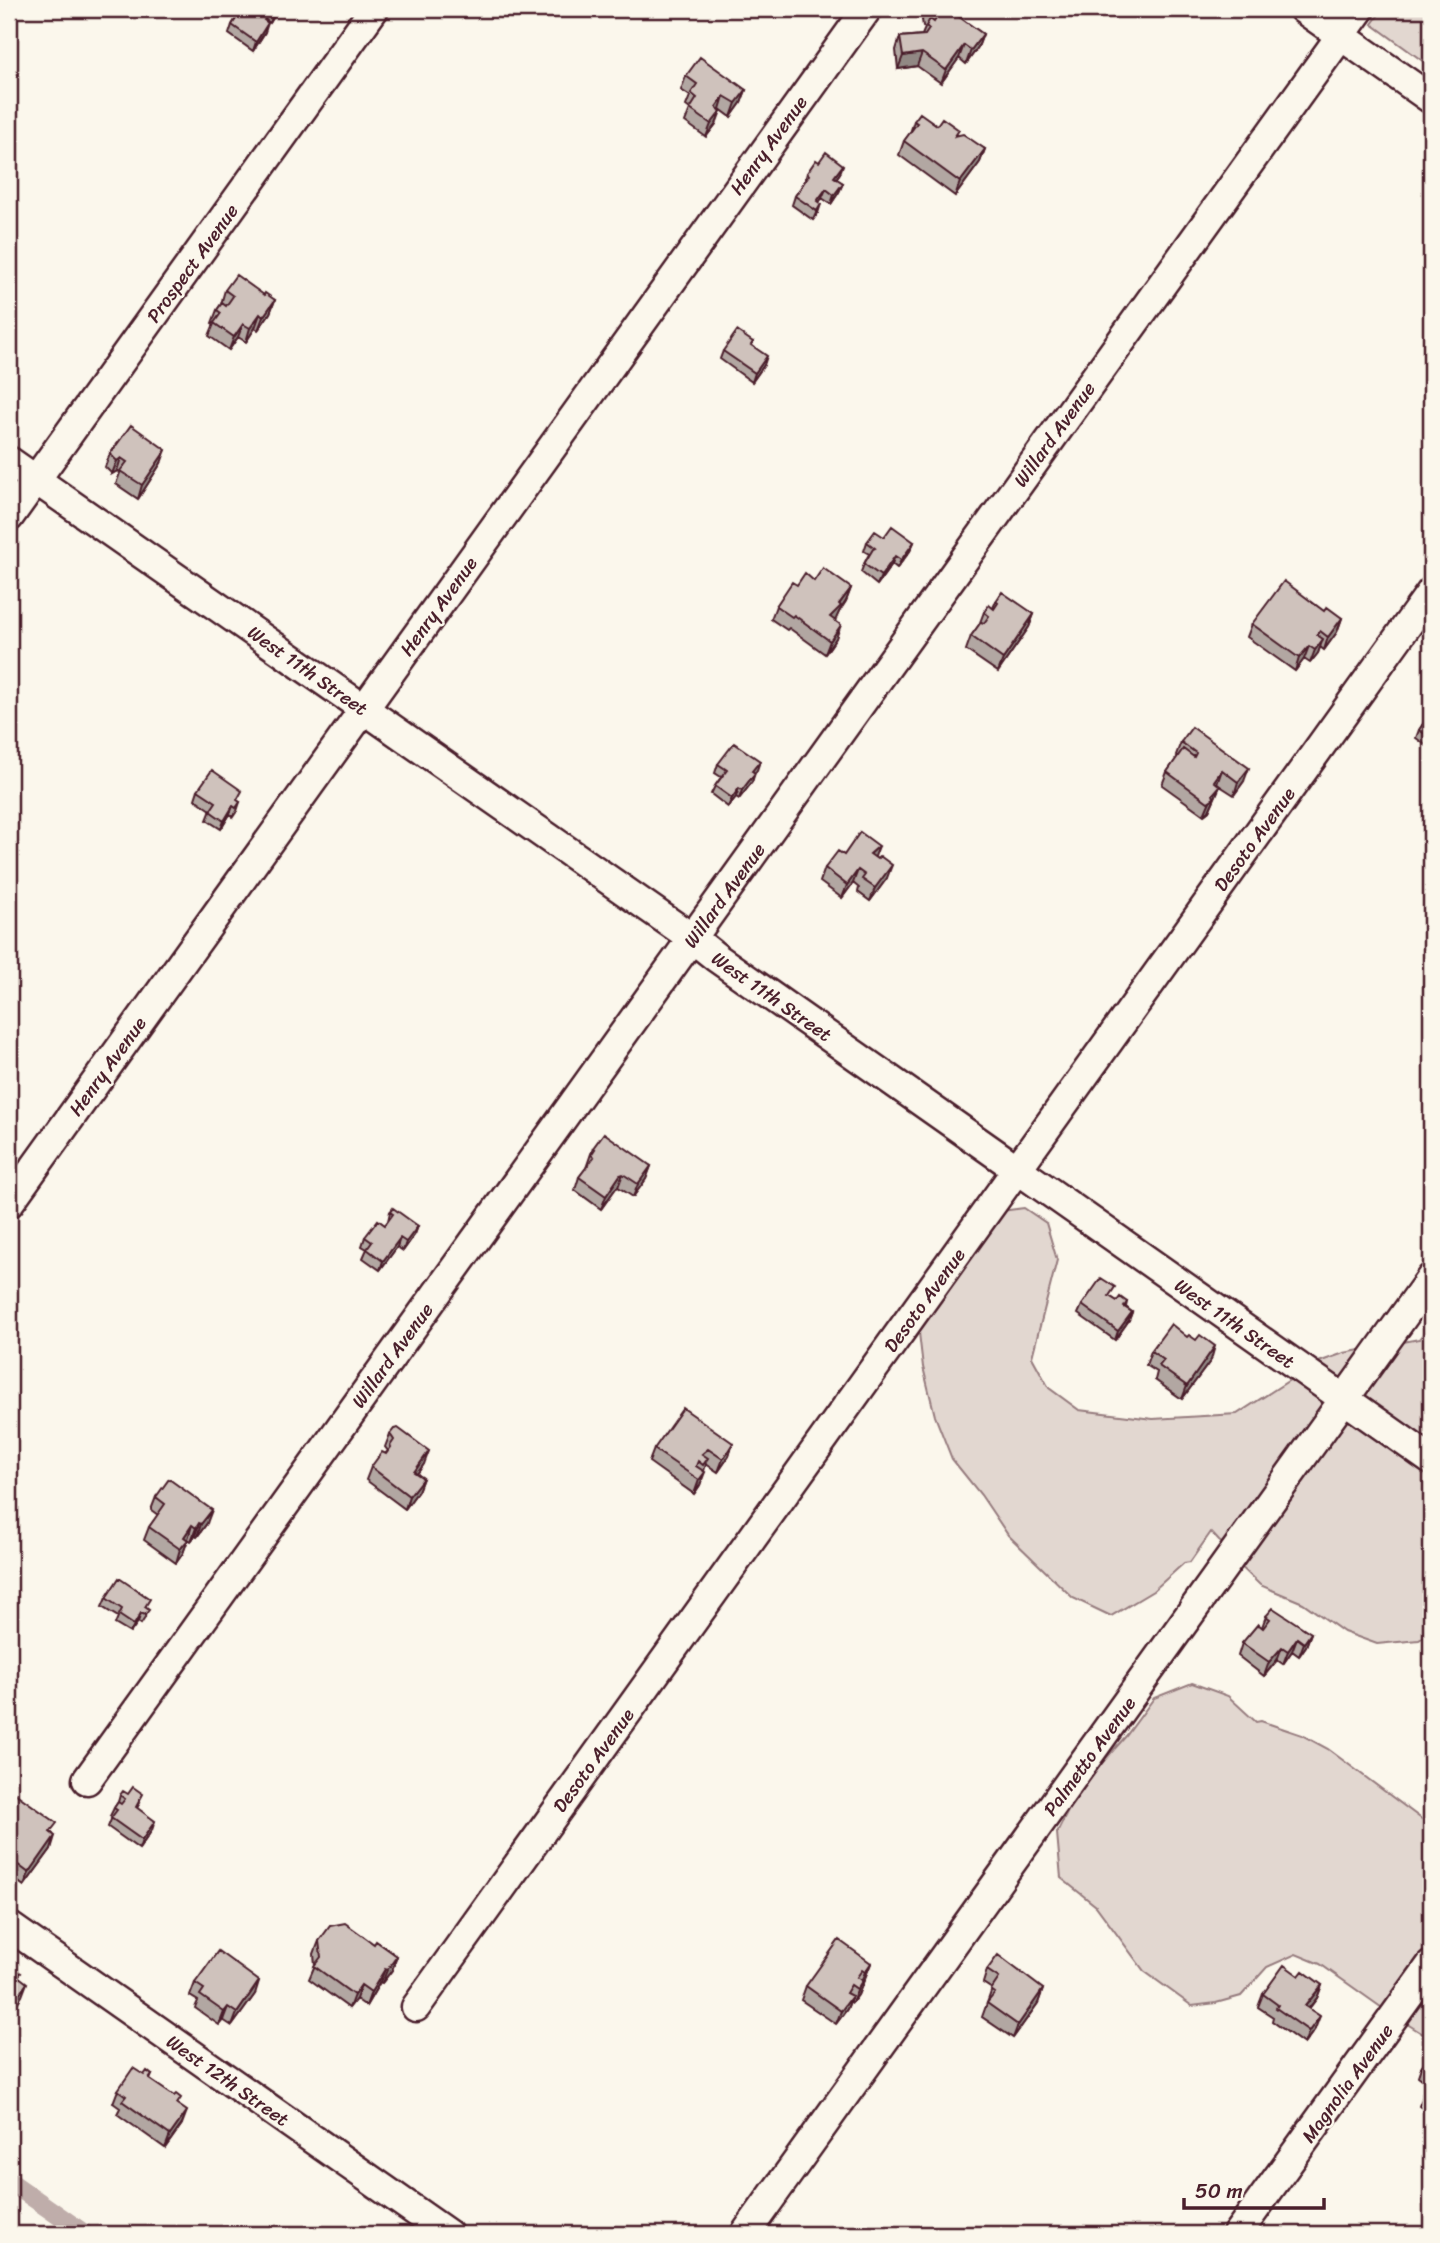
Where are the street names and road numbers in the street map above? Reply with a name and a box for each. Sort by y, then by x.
street label: Henry Avenue [721,88,816,202]
street label: Prospect Avenue [138,196,247,330]
street label: Willard Avenue [1005,374,1104,494]
street label: Henry Avenue [391,549,486,663]
street label: West 11th Street [240,616,375,724]
street label: Desoto Avenue [1205,780,1304,899]
street label: Willard Avenue [675,835,774,955]
street label: West 11th Street [704,942,839,1050]
street label: Henry Avenue [60,1009,155,1123]
street label: Desoto Avenue [875,1241,974,1360]
street label: West 11th Street [1167,1269,1302,1377]
street label: Willard Avenue [343,1295,442,1415]
street label: Palmetto Avenue [1034,1689,1144,1823]
street label: Desoto Avenue [544,1701,643,1820]
street label: Magnolia Avenue [1293,2016,1402,2150]
street label: West 12th Street [159,2026,296,2135]

